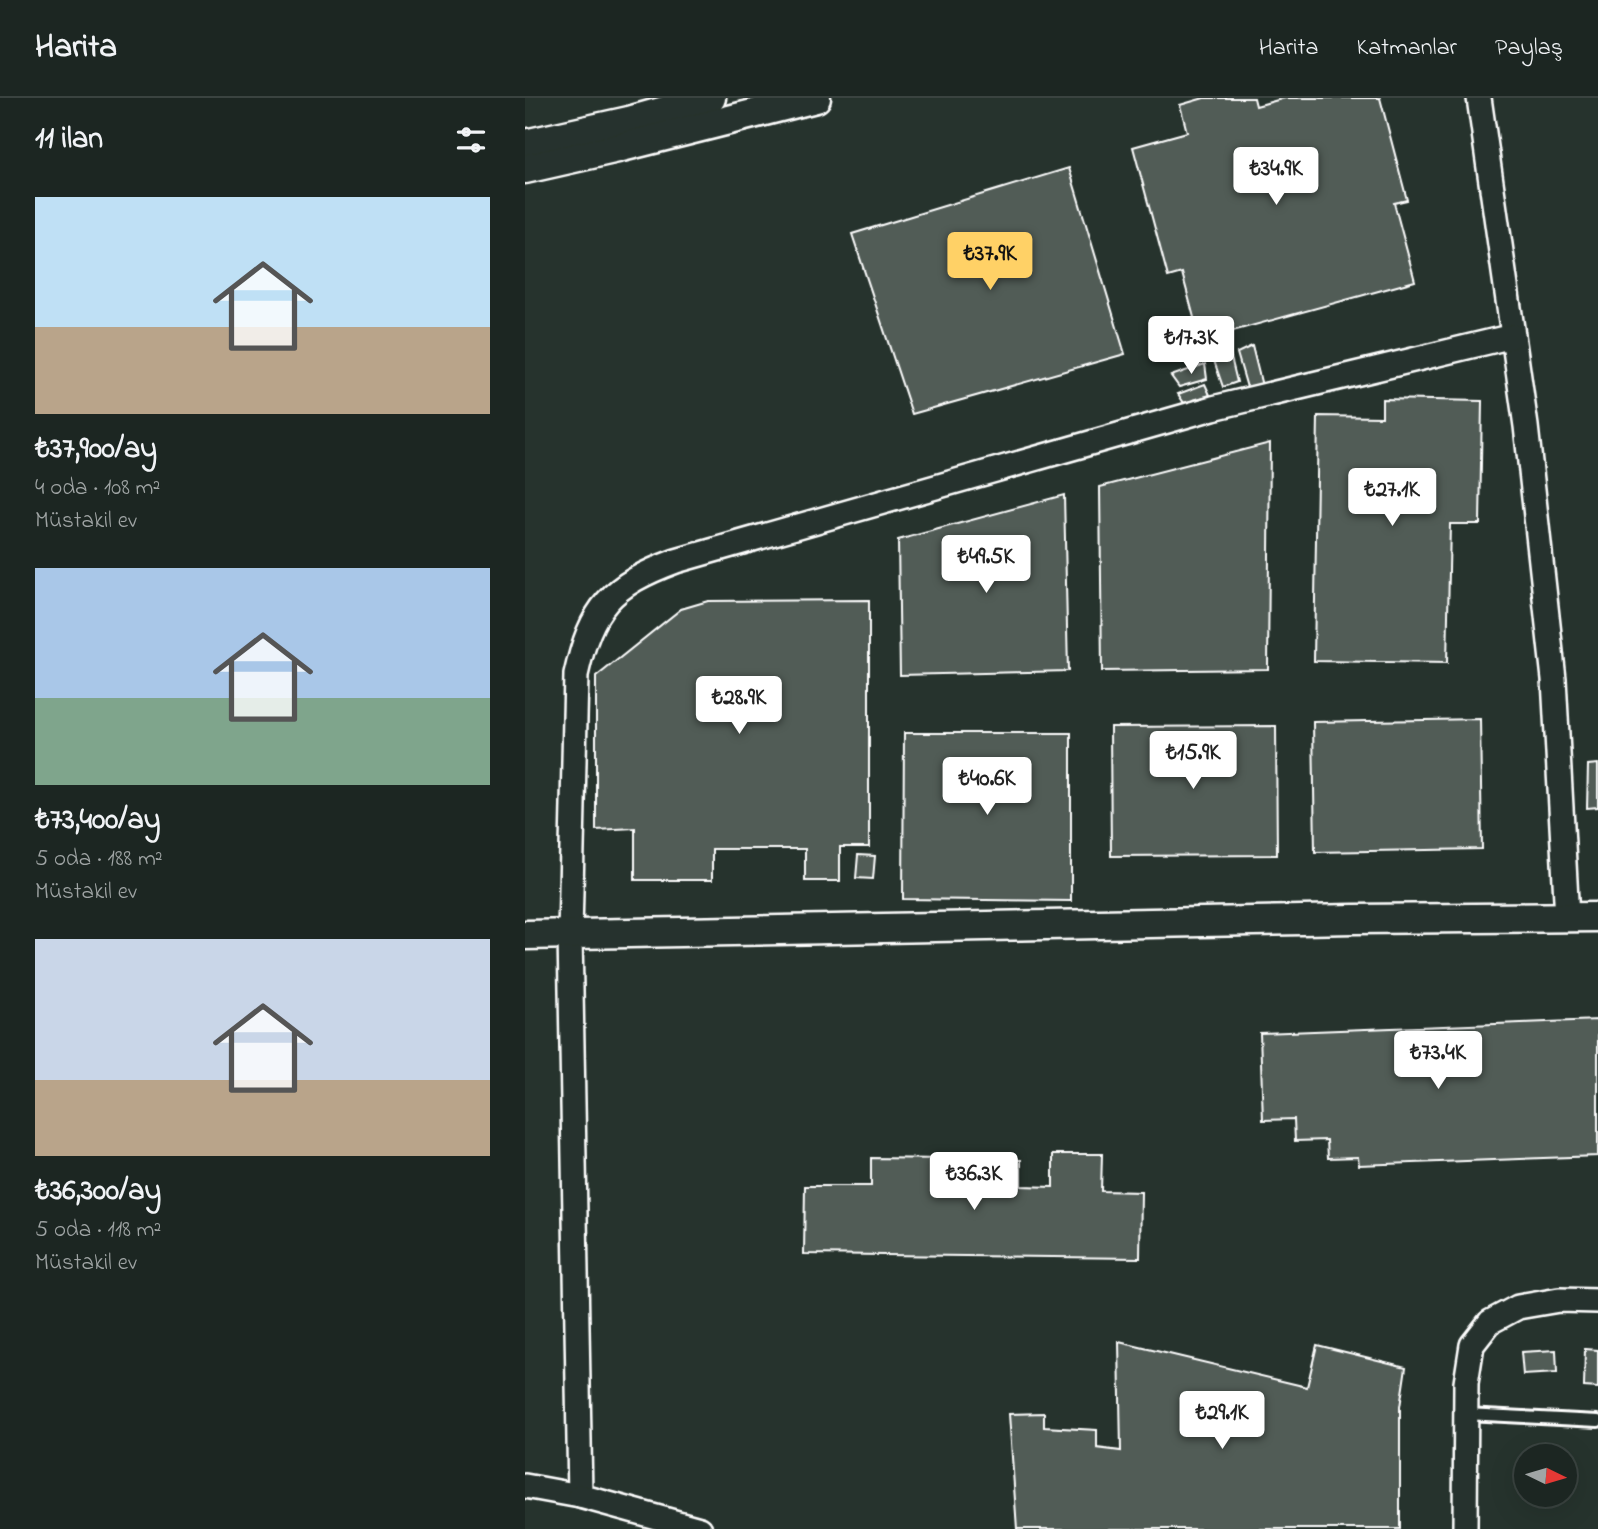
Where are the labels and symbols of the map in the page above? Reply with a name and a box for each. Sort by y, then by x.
pin: ₺34.9K [1219,148,1333,207]
pin: ₺37.9K [933,232,1047,292]
pin: ₺17.3K [1134,316,1248,376]
pin: ₺27.1K [1335,468,1449,528]
pin: ₺49.5K [929,536,1043,595]
pin: ₺28.9K [682,676,796,736]
pin: ₺15.9K [1136,732,1250,791]
pin: ₺40.6K [930,758,1044,817]
pin: ₺73.4K [1381,1032,1495,1091]
pin: ₺36.3K [917,1152,1031,1212]
pin: ₺29.1K [1165,1392,1279,1451]
north arrow [1514,1444,1577,1507]

